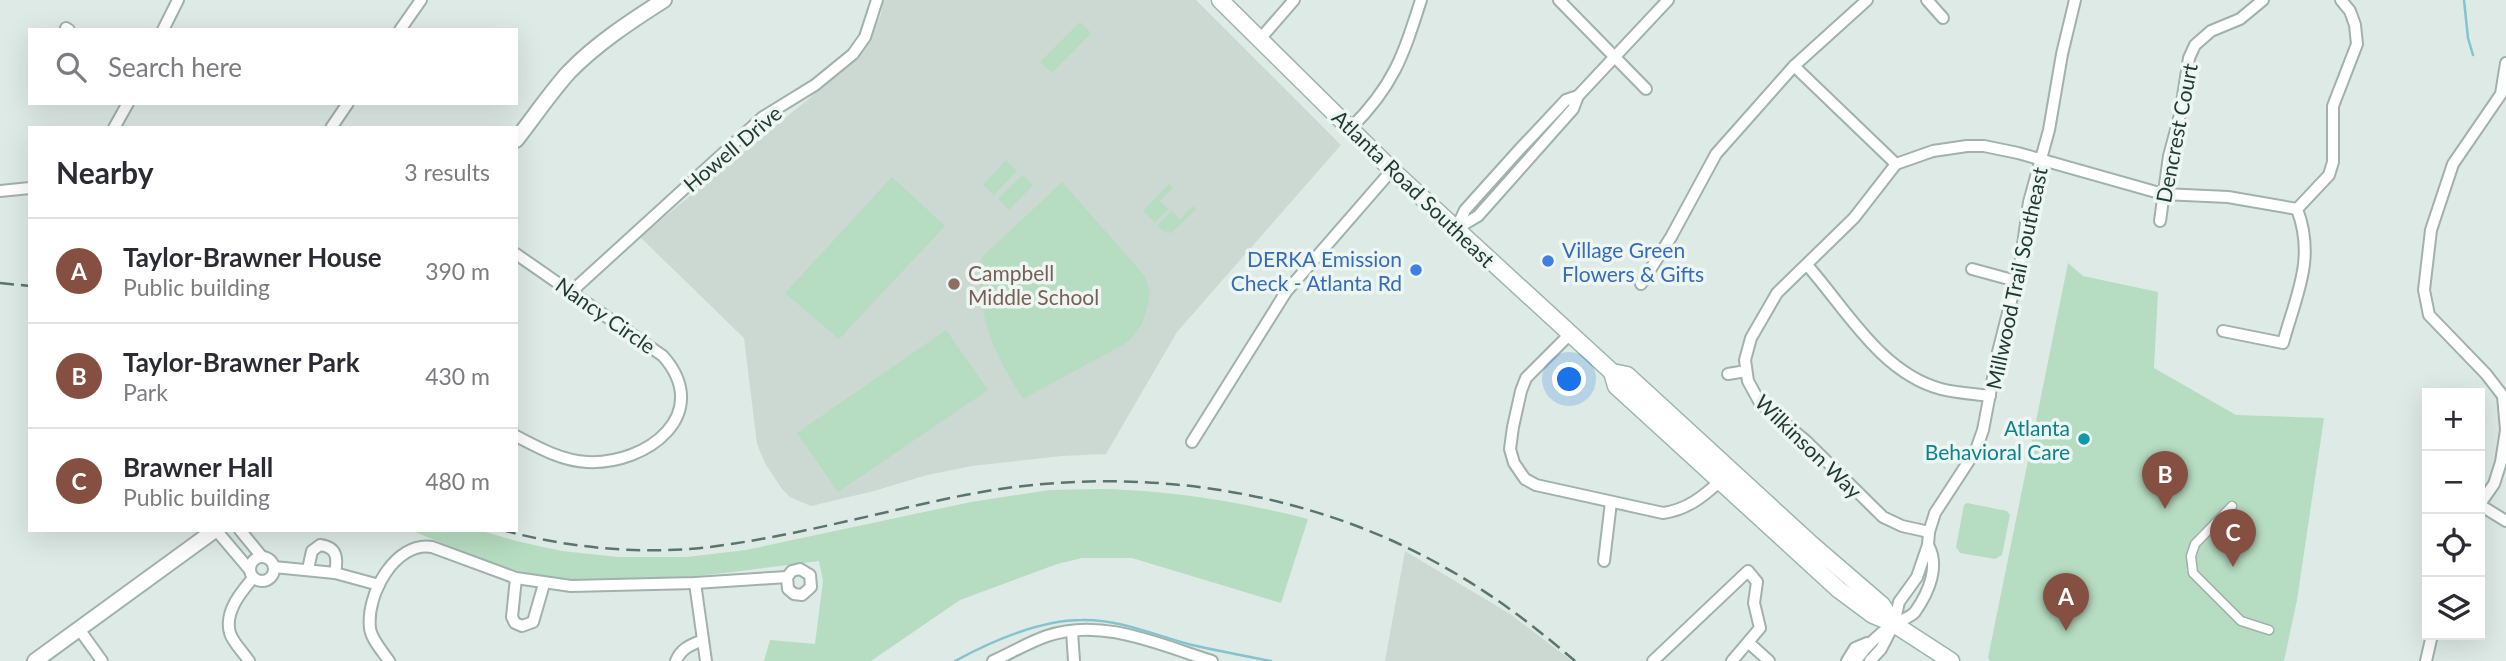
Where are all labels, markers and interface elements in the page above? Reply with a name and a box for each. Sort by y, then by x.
search box [28,28,518,105]
icon: search [52,48,90,86]
text: Search here [108,51,242,83]
street label: Dencrest Court [2150,61,2202,205]
street label: Howell Drive [678,100,786,196]
street label: Atlanta Road Southeast [1328,104,1501,272]
text: Nearby [56,154,154,190]
text: 3 results [404,158,490,186]
street label: Millwood Trail Southeast [1980,164,2052,391]
place label: Village Green Flowers & Gifts [1562,237,1704,286]
text: Taylor-Brawner House [123,241,382,273]
place label: DERKA Emission Check - Atlanta Rd [1231,246,1402,295]
marker: Village Green Flowers & Gifts [1540,253,1556,269]
text: A [71,257,87,285]
text: 390 m [425,257,490,285]
place label: Campbell Middle School [968,260,1099,309]
marker: DERKA Emission Check - Atlanta Rd [1408,262,1424,278]
street label: Nancy Circle [551,272,661,358]
text: Public building [123,273,270,301]
marker: Campbell Middle School [946,276,962,292]
text: Taylor-Brawner Park [123,346,360,378]
text: B [71,362,87,390]
text: 430 m [425,362,490,390]
your location [1552,362,1586,396]
text: Park [123,378,168,406]
map controls [2422,388,2485,640]
button: + [2422,388,2485,451]
street label: Wilkinson Way [1751,389,1868,503]
place label: Atlanta Behavioral Care [1925,415,2070,464]
marker: Atlanta Behavioral Care [2076,431,2092,447]
text: Brawner Hall [123,451,273,483]
pin: B [2142,451,2188,509]
button: − [2422,451,2485,514]
text: C [71,467,87,495]
text: 480 m [425,467,490,495]
text: Public building [123,483,270,511]
pin: C [2210,509,2256,567]
button: locate [2422,514,2485,577]
pin: A [2043,573,2089,631]
button: layers [2422,577,2485,640]

